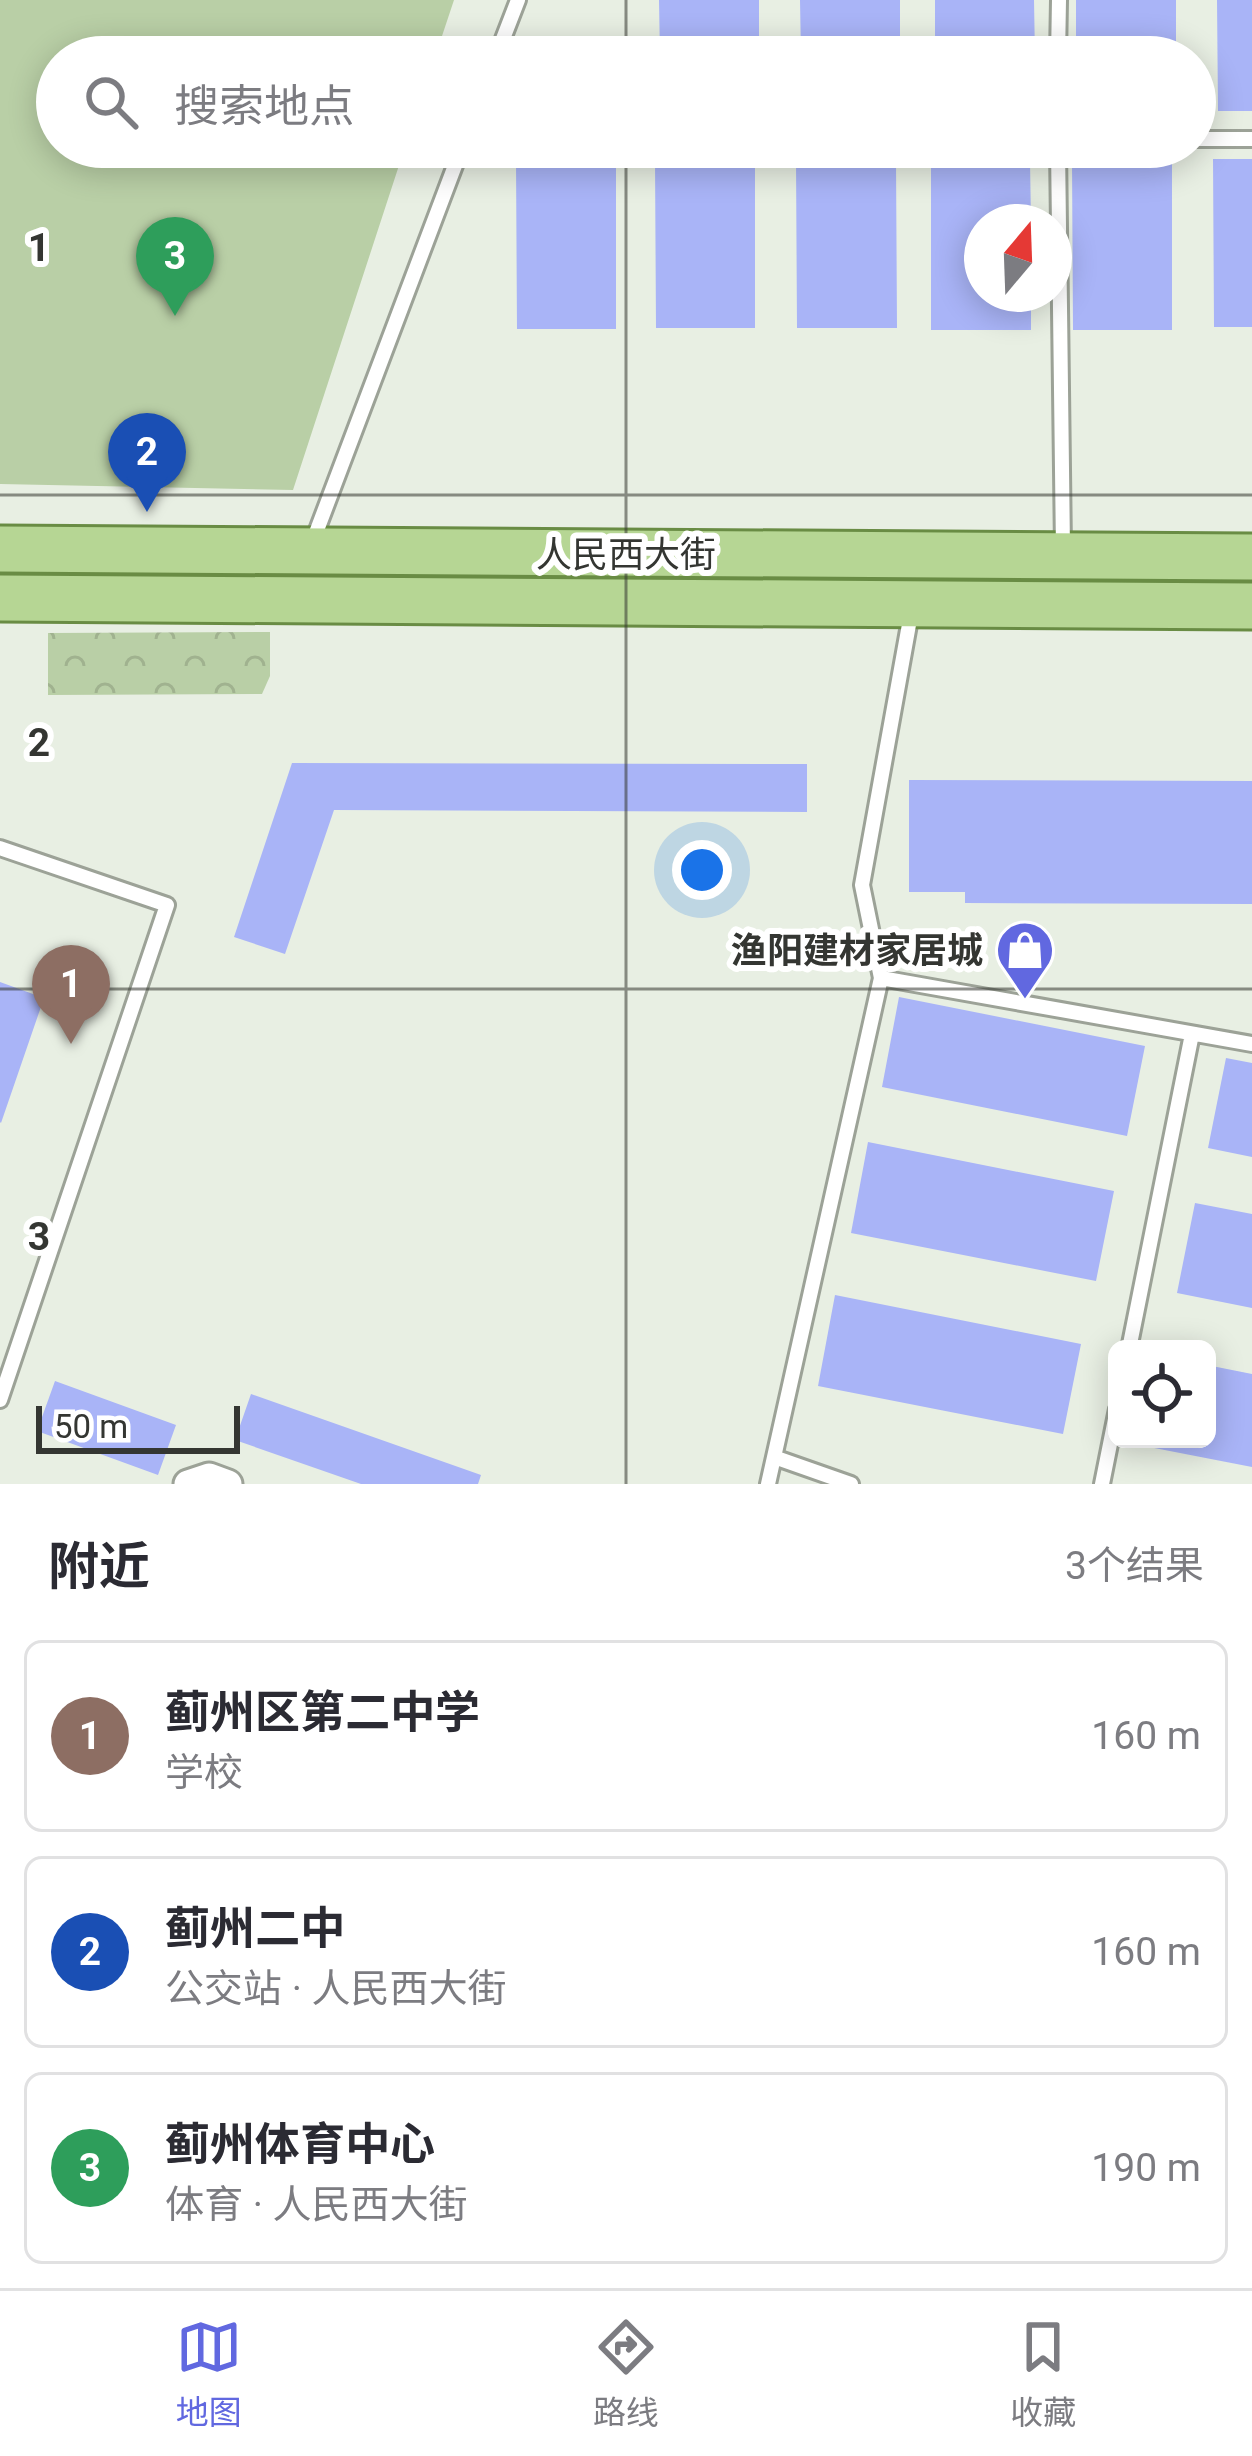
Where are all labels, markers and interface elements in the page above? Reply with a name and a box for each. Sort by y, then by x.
search box [36,36,1216,168]
icon: search [78,69,144,135]
text: 搜索地点 [174,80,354,133]
north arrow [964,204,1072,312]
pin: 3 [136,217,214,316]
text: 1 [28,225,50,271]
pin: 2 [108,413,186,512]
street label: 人民西大街 [536,534,716,576]
text: 2 [28,720,50,766]
your location [672,840,732,900]
shop icon: 渔阳建材家居城 [994,919,1056,1001]
place label: 渔阳建材家居城 [731,930,983,972]
pin: 1 [32,945,110,1044]
text: 3 [28,1214,50,1260]
map controls [1108,1340,1216,1448]
button: locate [1108,1340,1216,1448]
scale bar [36,1400,240,1453]
text: 50 m [54,1407,128,1446]
text: 附近 [48,1537,150,1596]
text: 3个结果 [1065,1543,1204,1589]
text: 蓟州区第二中学 [165,1686,480,1739]
text: 1 [79,1713,101,1759]
text: 160 m [1091,1713,1201,1759]
text: 学校 [165,1750,243,1796]
text: 蓟州二中 [165,1902,345,1955]
text: 2 [79,1929,101,1975]
text: 160 m [1091,1929,1201,1975]
text: 公交站 · 人民西大街 [165,1966,507,2012]
text: 蓟州体育中心 [165,2118,435,2171]
text: 3 [79,2145,101,2191]
text: 190 m [1091,2145,1201,2191]
text: 体育 · 人民西大街 [165,2182,468,2228]
tab: 地图 [176,2314,242,2434]
tab: 路线 [593,2314,659,2434]
tab: 收藏 [1010,2314,1076,2434]

